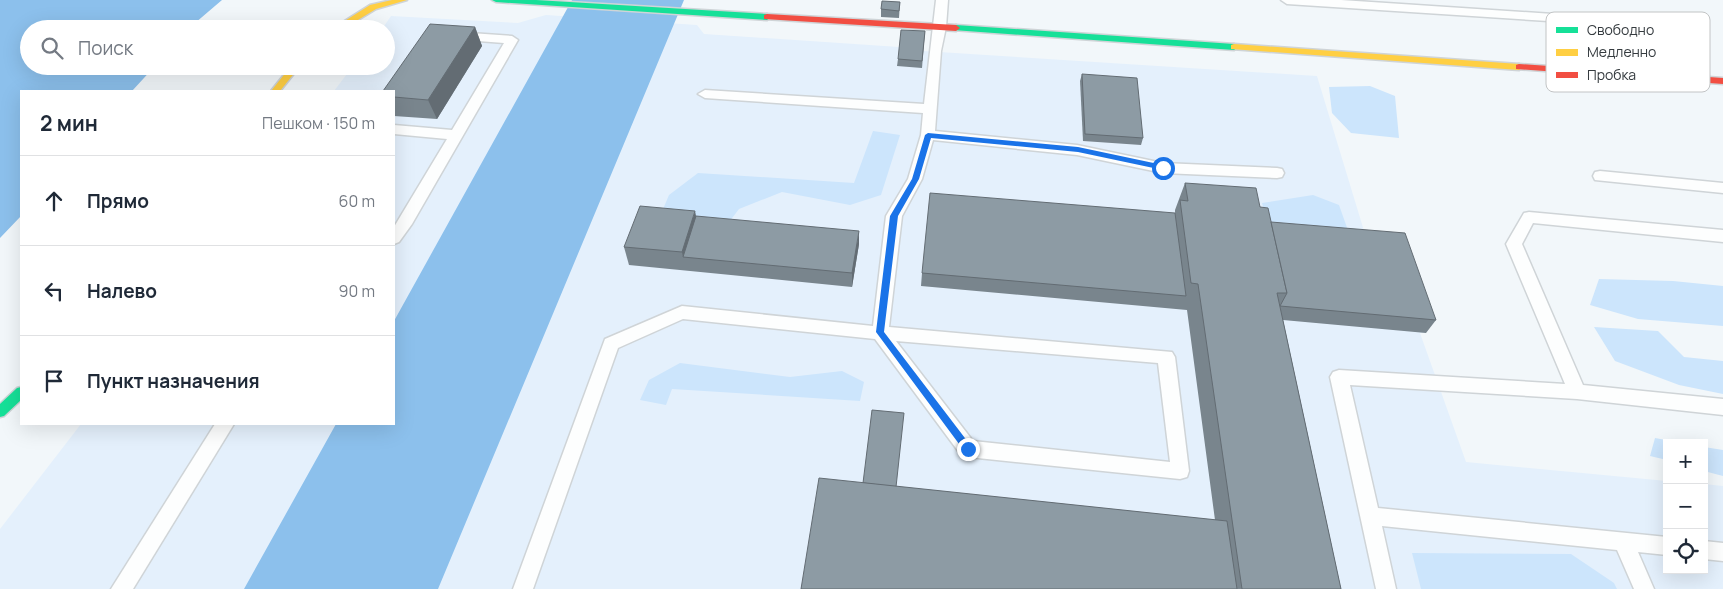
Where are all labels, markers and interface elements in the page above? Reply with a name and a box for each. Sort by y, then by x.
legend [1546,12,1710,92]
search box [20,20,395,75]
text: Свободно [1587,20,1654,39]
icon: search [38,34,66,62]
text: Поиск [78,35,133,61]
text: Медленно [1587,42,1656,61]
text: Пробка [1587,65,1636,84]
text: 2 мин [40,109,98,137]
text: Пешком · 150 m [262,112,375,134]
route start [1152,157,1175,180]
icon: ahead [40,187,68,215]
text: Прямо [87,188,149,214]
text: 60 m [339,190,375,212]
icon: left [40,277,68,305]
text: Налево [87,278,157,304]
text: 90 m [339,280,375,302]
icon: arrive [40,367,68,395]
text: Пункт назначения [87,368,260,394]
route end [957,438,980,461]
map controls [1663,439,1708,574]
button: + [1663,439,1708,484]
button: − [1663,484,1708,529]
button: locate [1663,529,1708,574]

